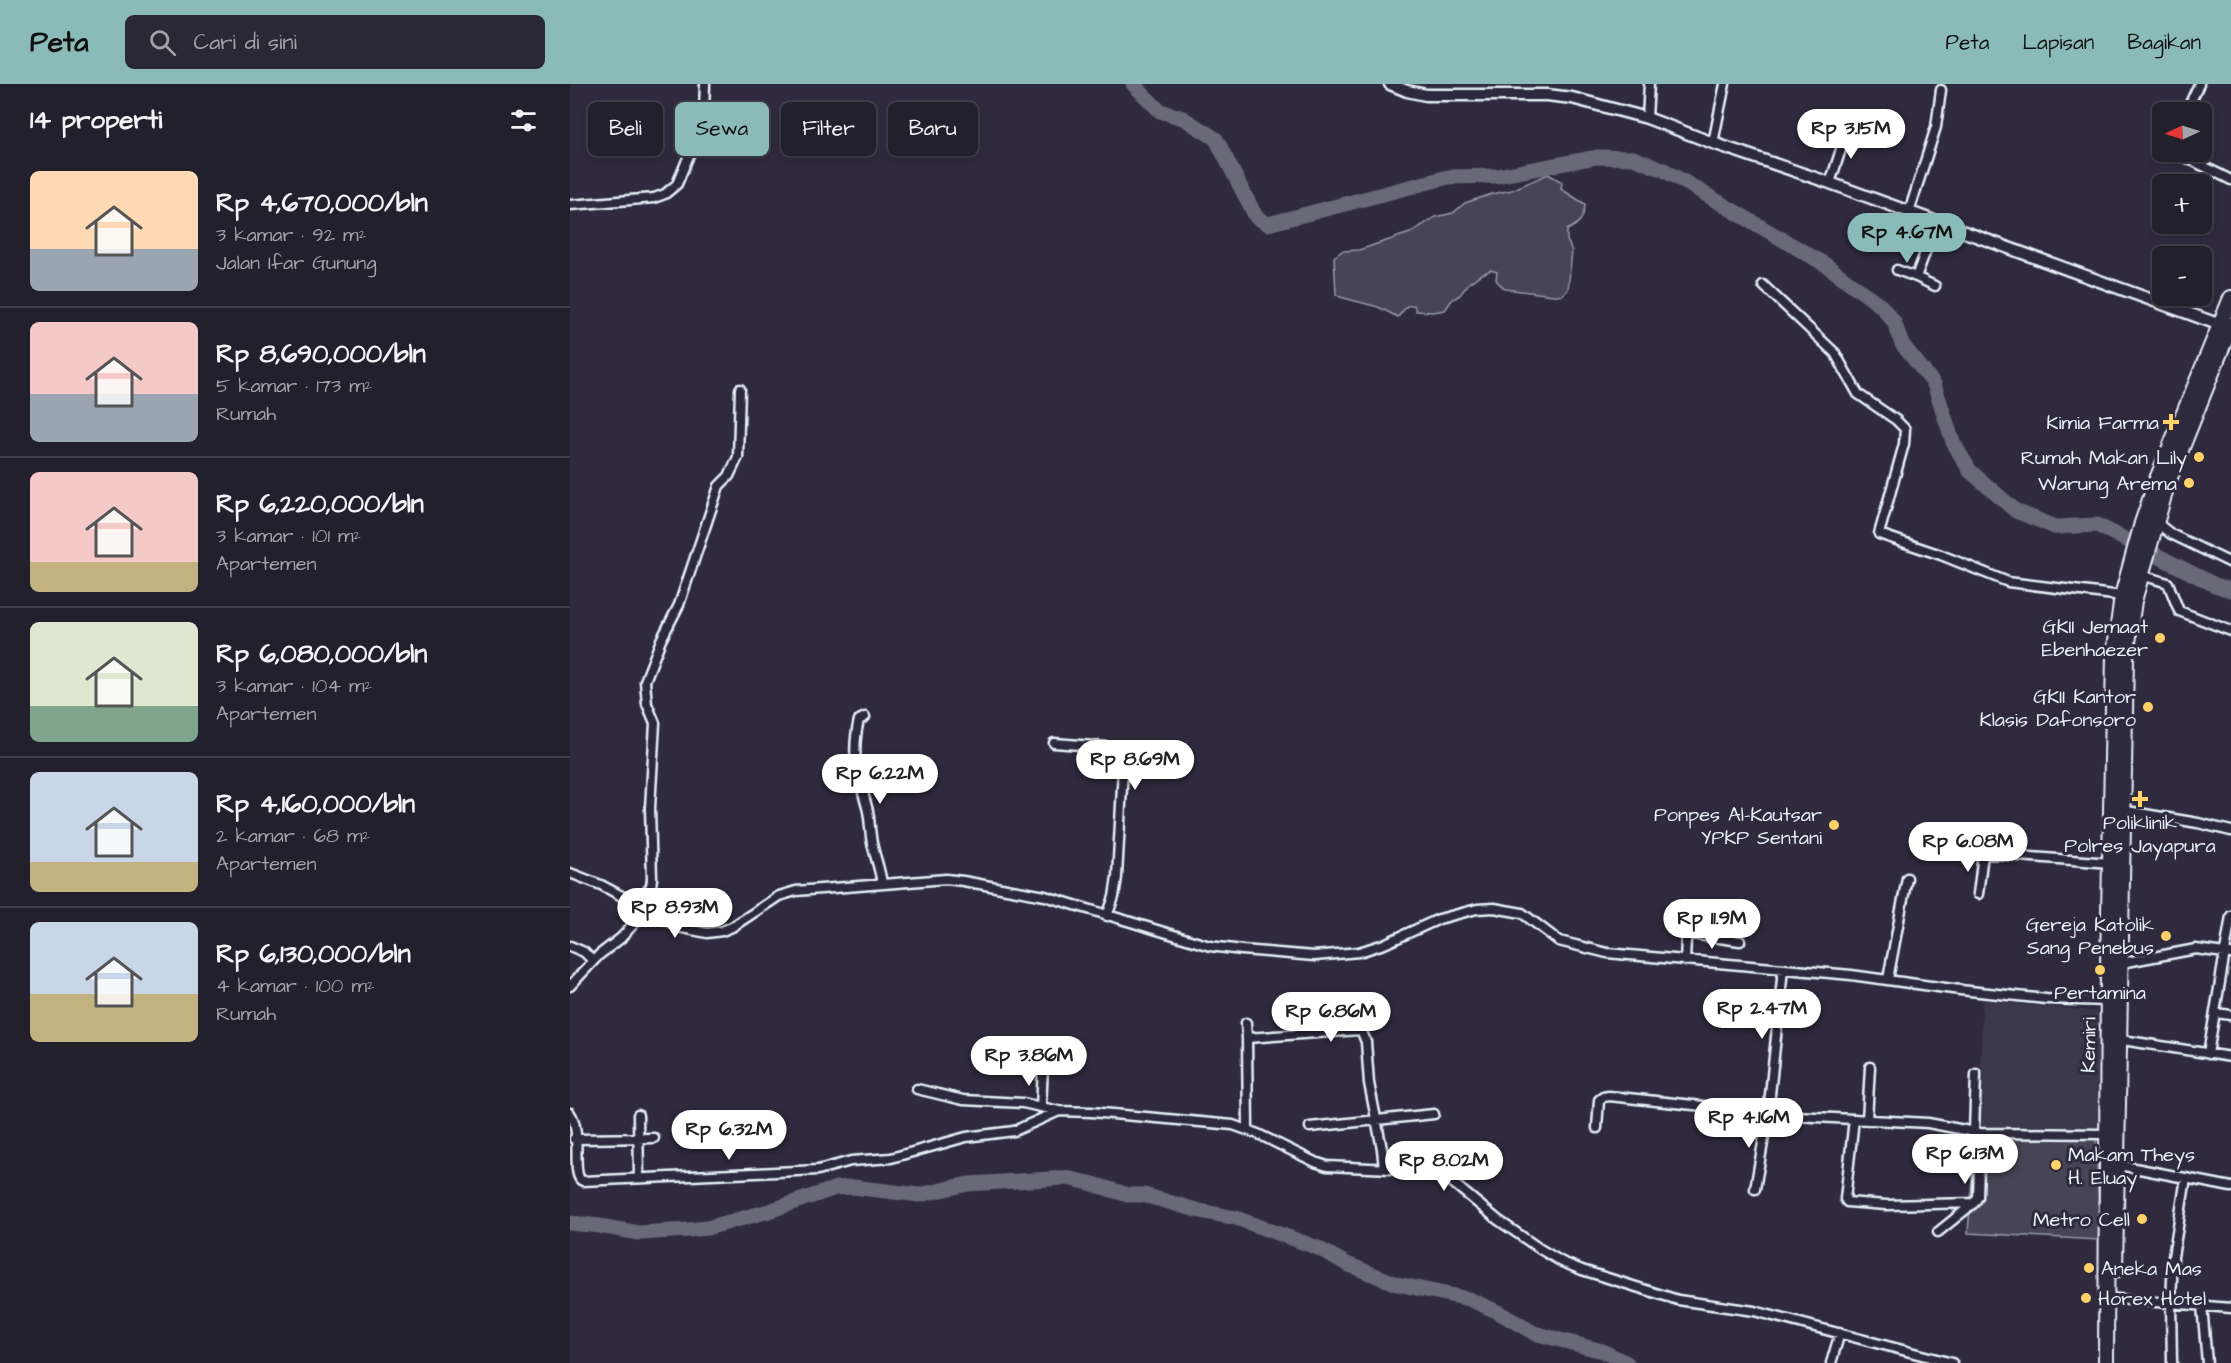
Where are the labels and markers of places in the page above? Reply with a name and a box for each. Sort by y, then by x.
pin: Rp 3.15M [1789,109,1913,160]
pin: Rp 4.67M [1845,213,1969,264]
place label: Kimia Farma [2046,409,2159,437]
marker: Kimia Farma [2164,415,2178,429]
place label: Rumah Makan Lily [2021,444,2187,473]
marker: Rumah Makan Lily [2192,450,2206,464]
place label: Warung Arema [2038,470,2177,499]
marker: Warung Arema [2182,476,2196,490]
place label: GKII Jemaat Ebenhaezer [2041,613,2148,664]
marker: GKII Jemaat Ebenhaezer [2153,631,2167,645]
place label: GKII Kantor Klasis Dafonsoro [1980,683,2136,734]
marker: GKII Kantor Klasis Dafonsoro [2141,700,2155,714]
pin: Rp 8.69M [1073,740,1197,791]
pin: Rp 6.22M [818,754,942,805]
marker: Poliklinik Polres Jayapura [2131,790,2149,808]
place label: Ponpes Al-Kautsar YPKP Sentani [1654,801,1822,852]
place label: Poliklinik Polres Jayapura [2064,809,2216,861]
marker: Ponpes Al-Kautsar YPKP Sentani [1827,818,1841,832]
pin: Rp 6.08M [1906,822,2030,873]
pin: Rp 8.93M [613,888,737,939]
pin: Rp 11.9M [1650,899,1774,950]
place label: Gereja Katolik Sang Penebus [2026,911,2154,963]
marker: Gereja Katolik Sang Penebus [2159,929,2173,943]
marker: Pertamina [2093,963,2107,977]
place label: Pertamina [2054,979,2146,1007]
pin: Rp 2.47M [1700,989,1824,1040]
pin: Rp 6.86M [1269,992,1393,1043]
pin: Rp 3.86M [967,1036,1091,1087]
pin: Rp 4.16M [1687,1098,1811,1149]
pin: Rp 6.32M [667,1110,791,1161]
pin: Rp 6.13M [1903,1134,2027,1185]
pin: Rp 8.02M [1382,1141,1506,1192]
place label: Makam Theys H. Eluay [2068,1141,2195,1193]
marker: Makam Theys H. Eluay [2049,1158,2063,1172]
place label: Metro Cell [2033,1206,2130,1234]
marker: Metro Cell [2135,1212,2149,1226]
place label: Aneka Mas [2101,1255,2202,1283]
marker: Aneka Mas [2082,1261,2096,1275]
place label: Horex Hotel [2098,1285,2206,1313]
marker: Horex Hotel [2079,1291,2093,1305]

